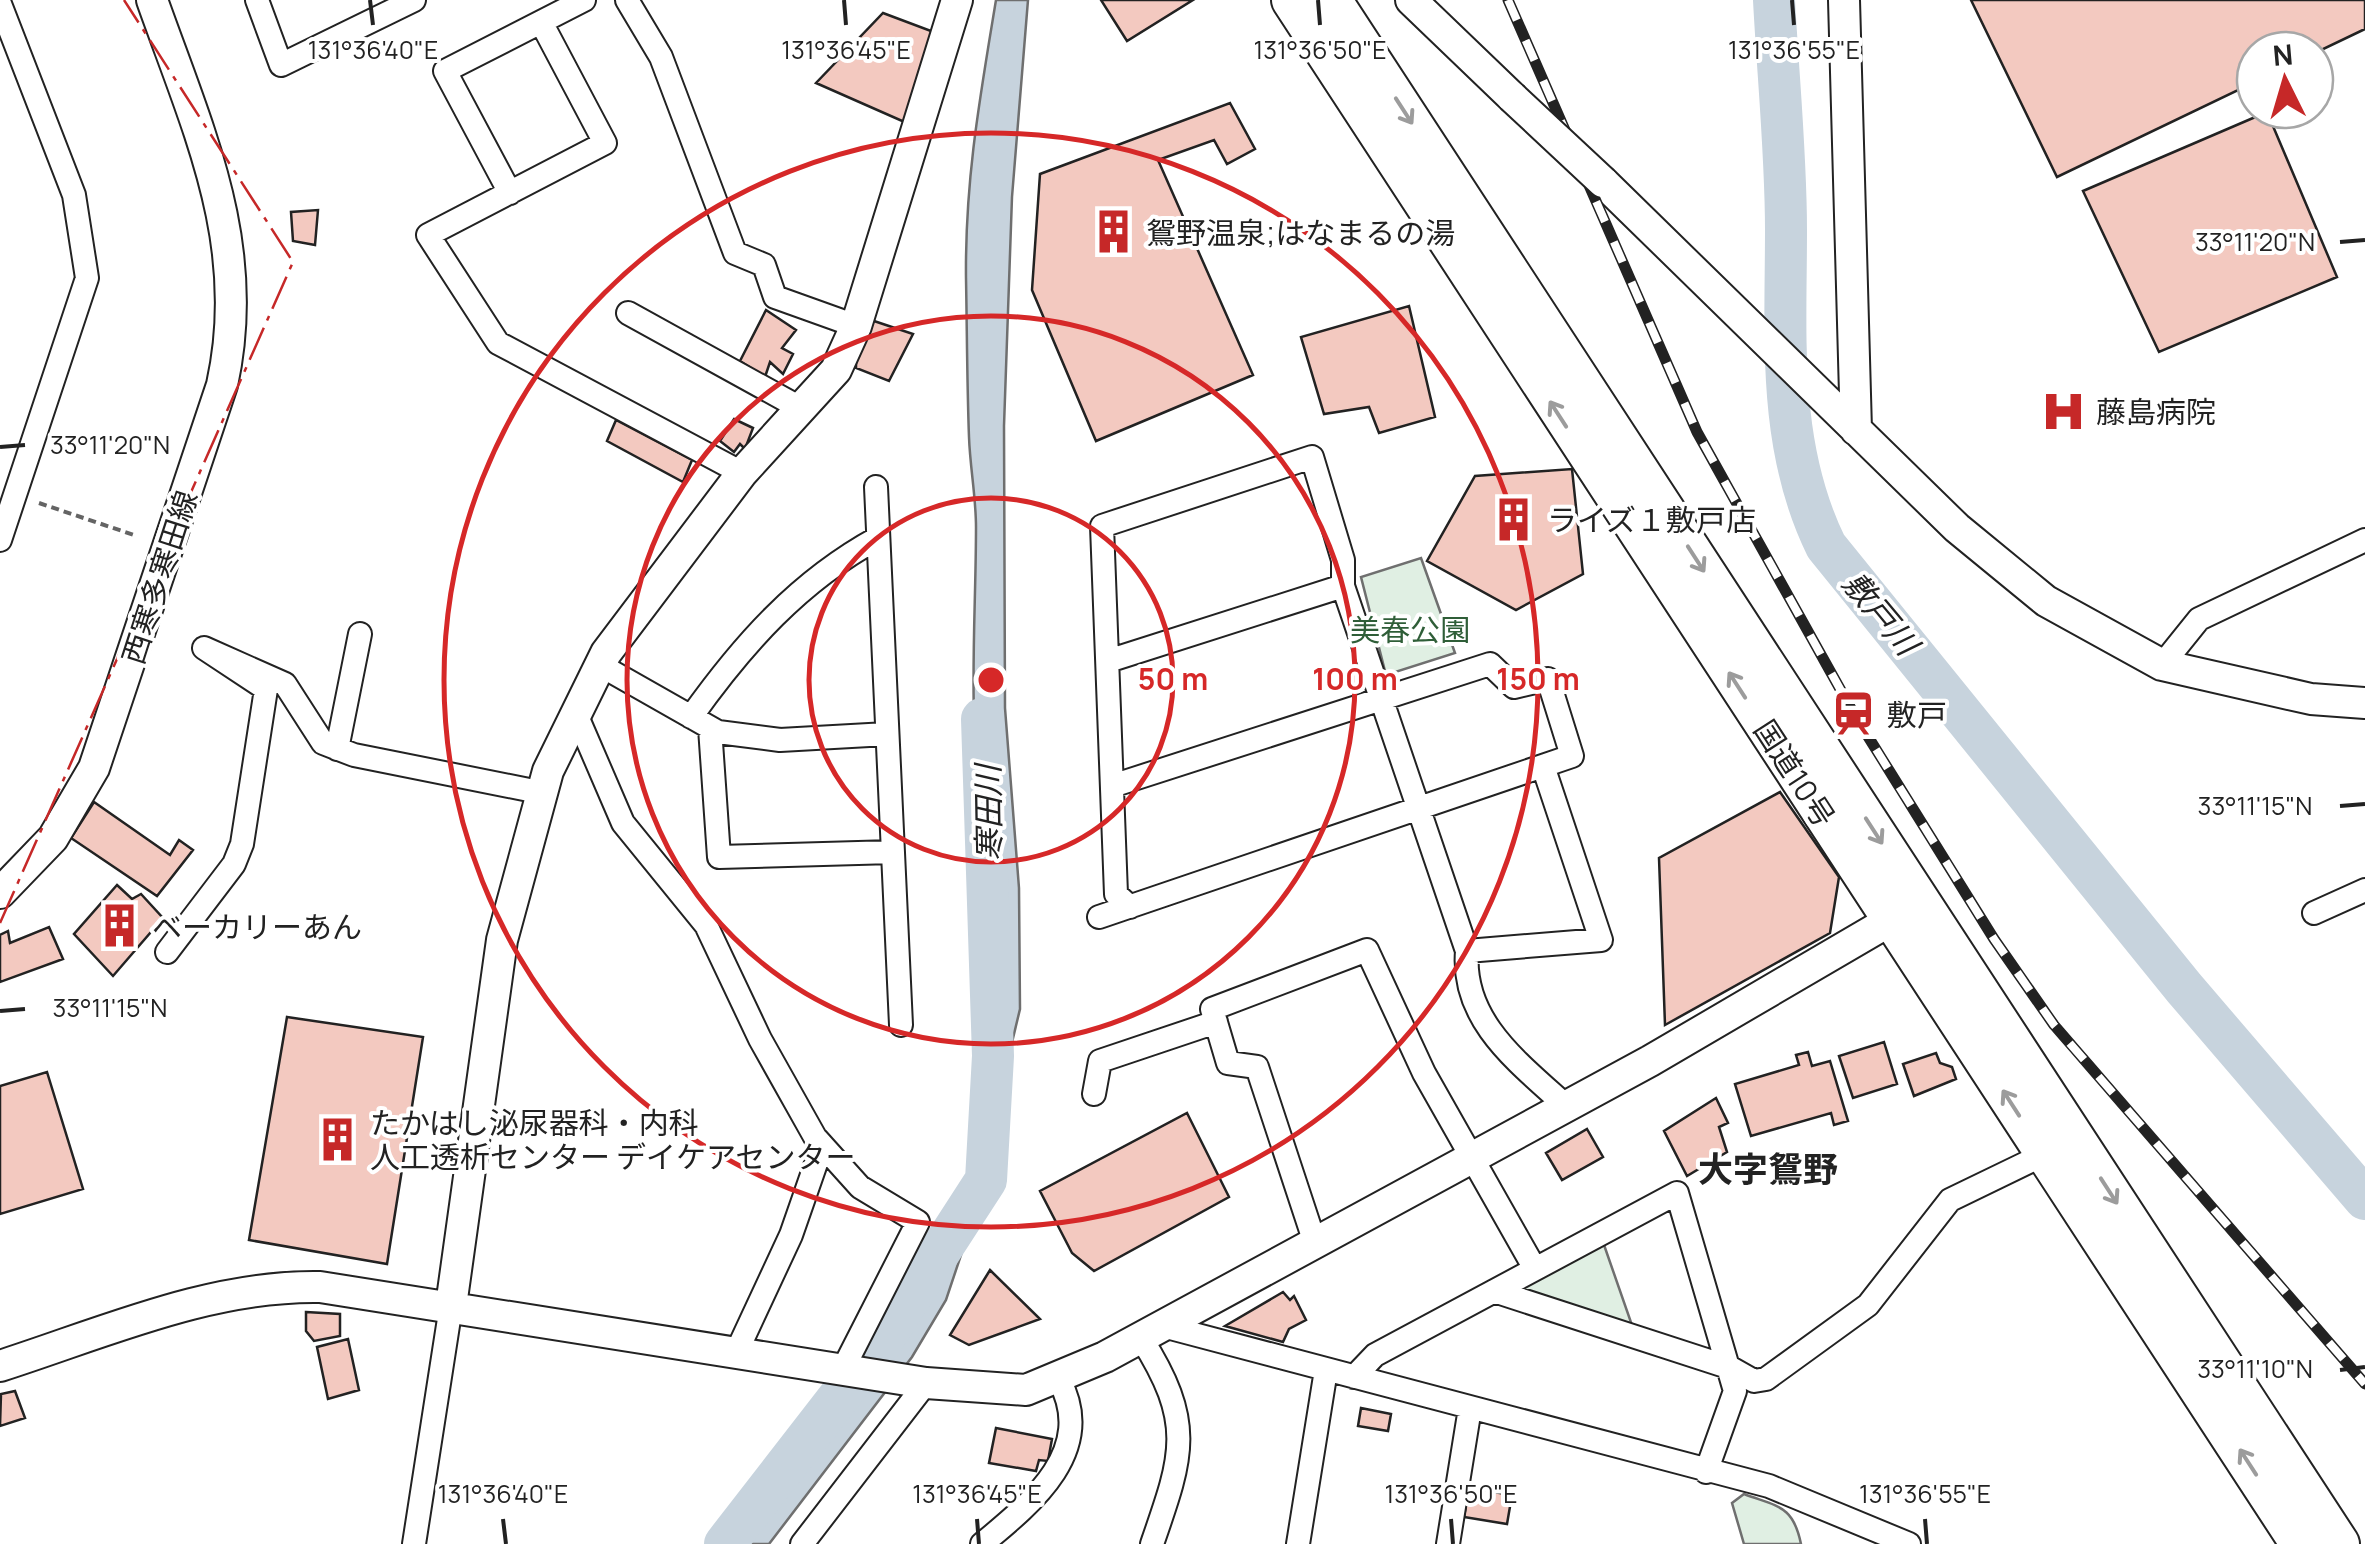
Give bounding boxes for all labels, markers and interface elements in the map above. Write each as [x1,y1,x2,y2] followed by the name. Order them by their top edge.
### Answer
[2235,30,2335,130] north arrow
[308,32,438,67] text: 131°36'40"E
[781,32,911,67] text: 131°36'45"E
[1254,32,1387,67] text: 131°36'50"E
[1728,32,1860,67] text: 131°36'55"E
[2271,34,2294,74] text: N
[1393,96,1414,125] one-way arrow
[1089,208,1137,256] building icon: 鴛野温泉;はなまるの湯
[1146,212,1455,253] place label: 鴛野温泉;はなまるの湯
[2195,224,2315,259] text: 33°11'20"N
[2039,387,2087,435] hospital icon: 藤島病院
[2096,391,2216,432] place label: 藤島病院
[1548,400,1569,428] one-way arrow
[50,427,170,462] text: 33°11'20"N
[112,485,206,669] street label: 西寒多寒田線
[1490,495,1538,543] building icon: ライズ１敷戸店
[1547,499,1756,540] place label: ライズ１敷戸店
[1686,544,1707,572] one-way arrow
[1833,562,1931,666] water label: 敷戸川
[1350,609,1470,650] park label: 美春公園
[1138,658,1208,699] text: 50 m
[1312,658,1398,699] text: 100 m
[1496,658,1580,699] text: 150 m
[973,662,1009,698] centre of rings
[1726,672,1747,700] one-way arrow
[1830,690,1878,738] station icon: 敷戸
[1887,694,1947,735] place label: 敷戸
[1745,712,1845,834] street label: 国道10号
[965,762,1011,861] water label: 寒田川
[2198,788,2312,823] text: 33°11'15"N
[1864,816,1885,845] one-way arrow
[95,902,143,950] building icon: ベーカリーあん
[152,906,362,947] place label: ベーカリーあん
[53,990,167,1025] text: 33°11'15"N
[2001,1089,2022,1118] one-way arrow
[370,1102,855,1177] place label: たかはし泌尿器科・内科 人工透析センター デイケアセンター
[313,1115,361,1163] building icon: たかはし泌尿器科・内科 人工透析センター デイケアセンター
[1698,1145,1838,1193] district label: 大字鴛野
[2099,1176,2120,1205] one-way arrow
[2197,1351,2313,1386] text: 33°11'10"N
[2237,1449,2258,1477] one-way arrow
[438,1476,568,1511] text: 131°36'40"E
[912,1476,1042,1511] text: 131°36'45"E
[1385,1476,1518,1511] text: 131°36'50"E
[1859,1476,1991,1511] text: 131°36'55"E

